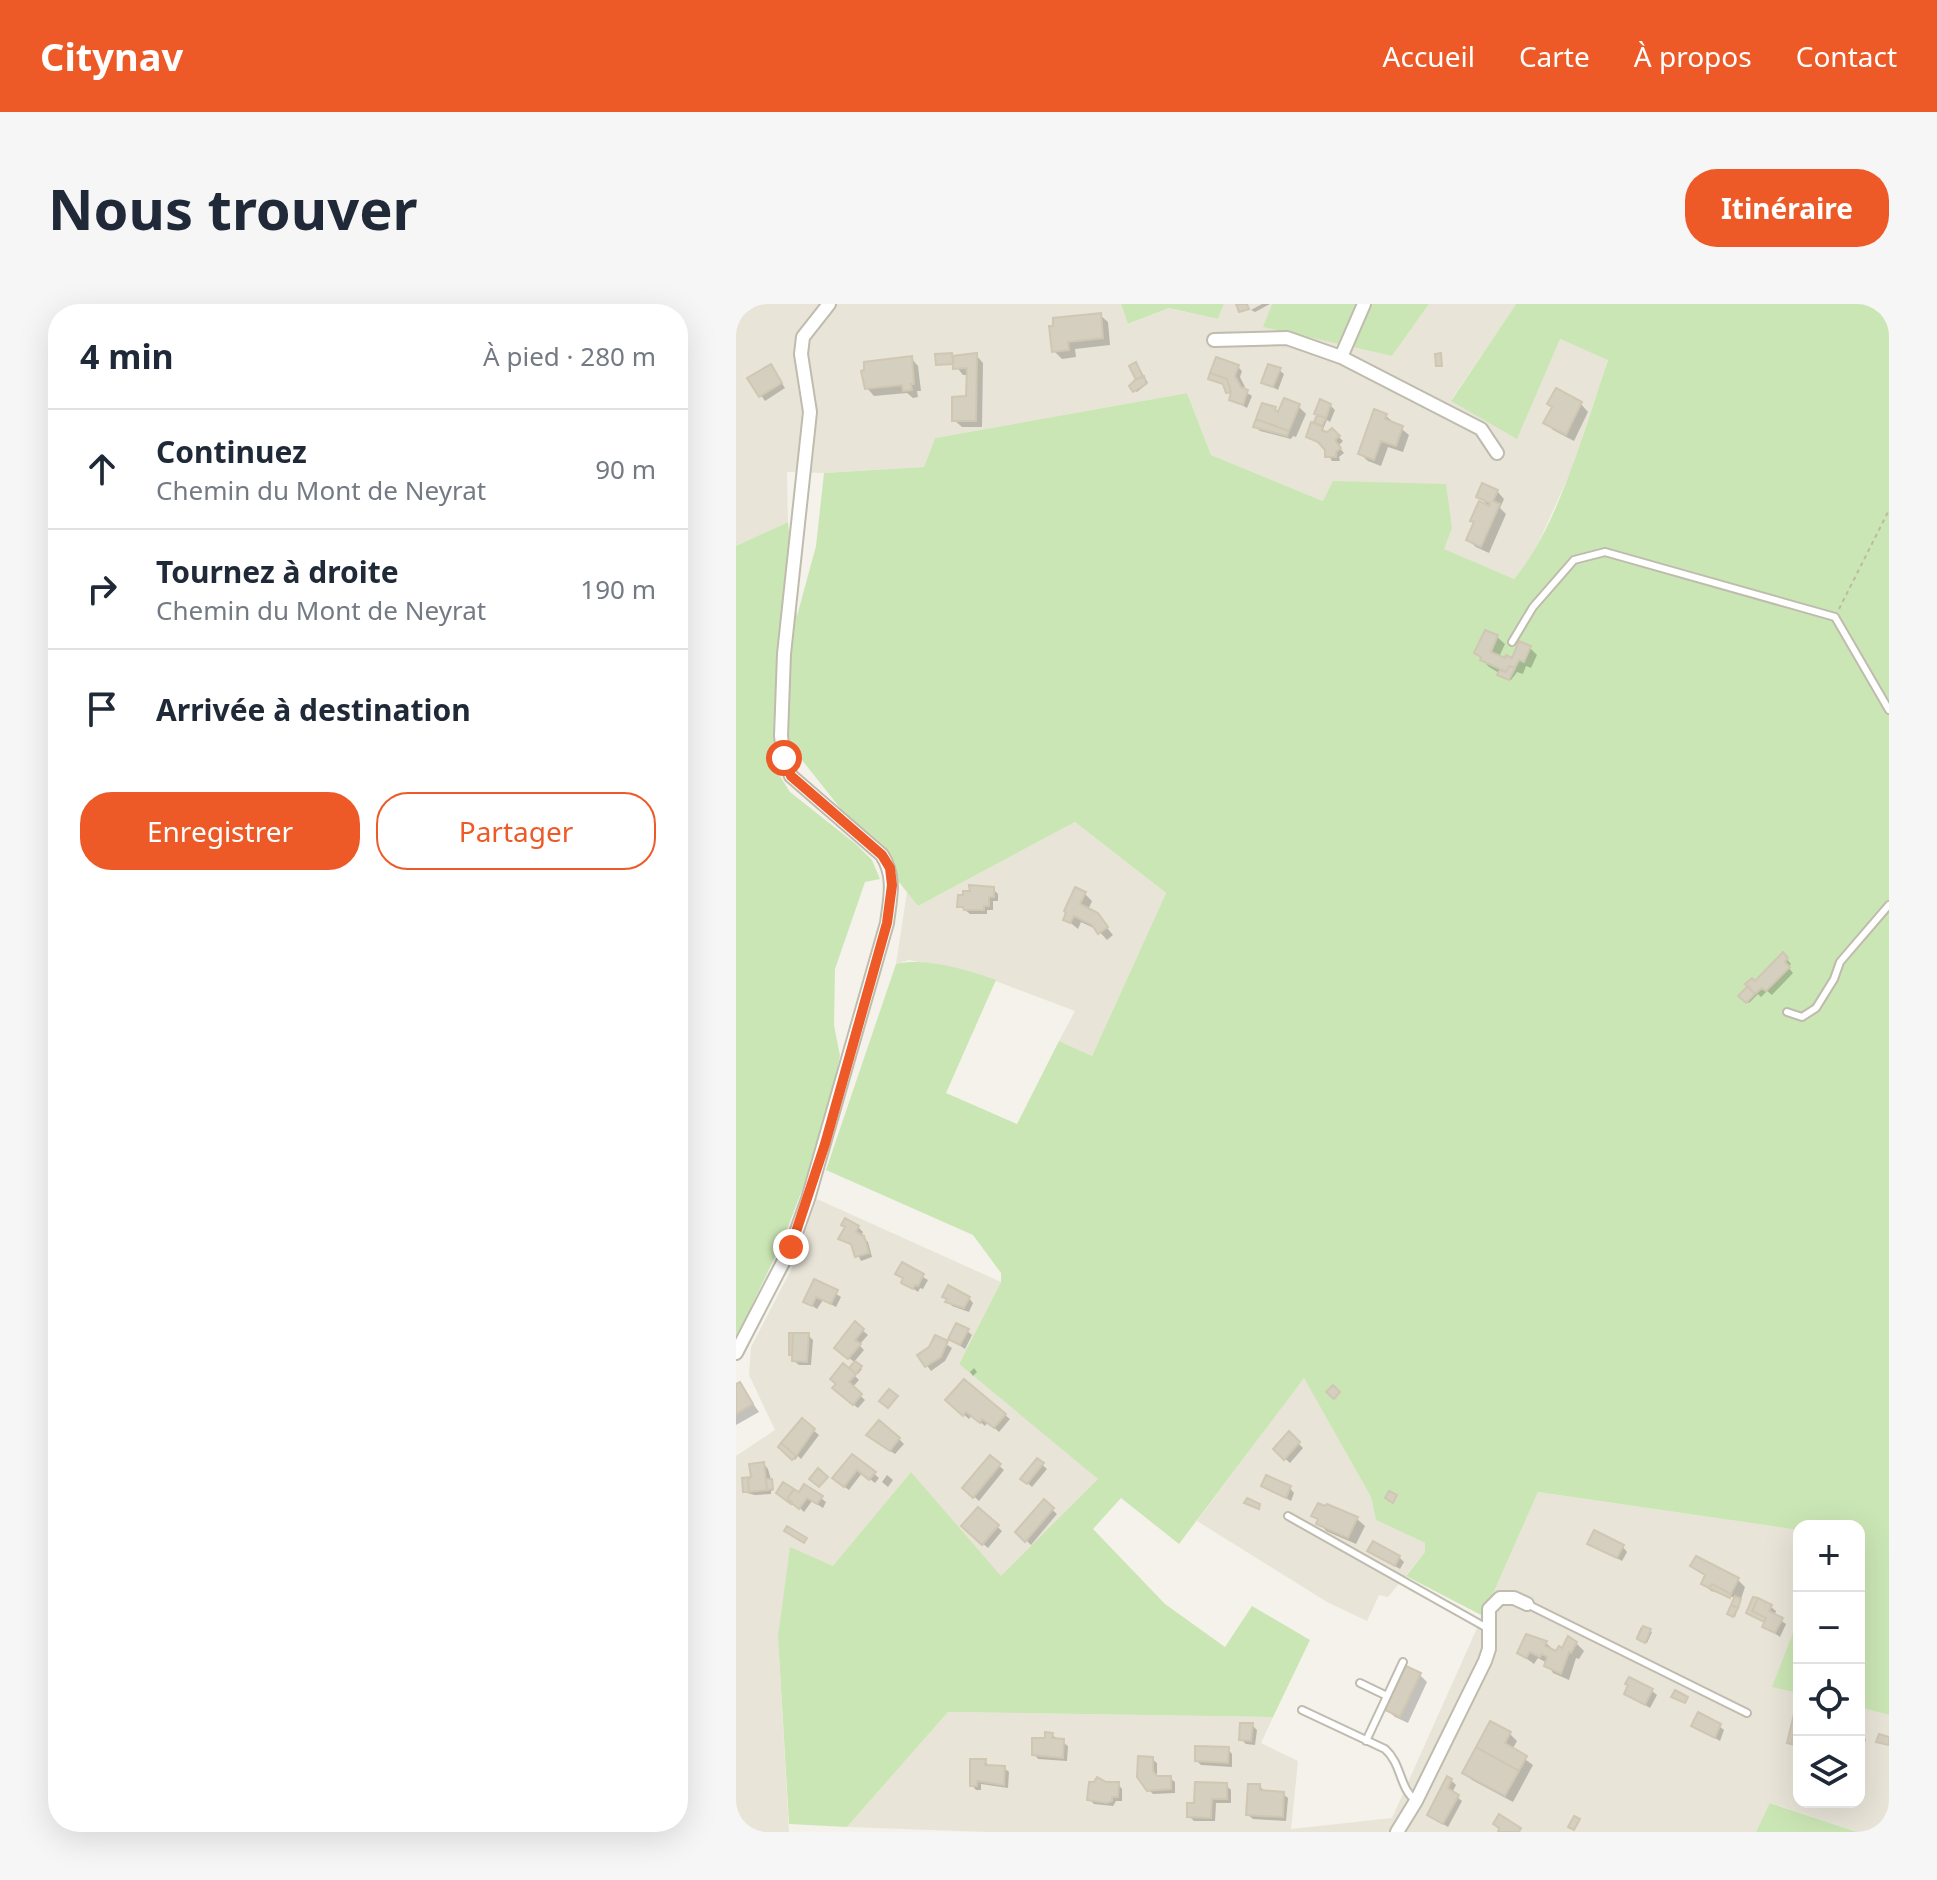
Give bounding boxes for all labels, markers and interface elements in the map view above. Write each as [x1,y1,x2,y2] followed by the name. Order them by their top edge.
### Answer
[40,30,183,82] text: Citynav
[1383,37,1475,75] text: Accueil
[1519,37,1590,75] text: Carte
[1634,37,1752,75] text: À propos
[1796,37,1897,75] text: Contact
[1685,169,1889,247] button: Itinéraire
[48,170,418,246] text: Nous trouver
[80,333,174,379] text: 4 min
[483,338,656,374] text: À pied · 280 m
[156,431,307,472] text: Continuez
[80,447,124,491] icon: ahead
[595,451,656,487] text: 90 m
[156,472,486,508] text: Chemin du Mont de Neyrat
[156,551,399,592] text: Tournez à droite
[80,567,124,611] icon: right
[580,571,656,607] text: 190 m
[156,592,486,628] text: Chemin du Mont de Neyrat
[80,687,124,731] icon: arrive
[156,689,471,730] text: Arrivée à destination
[766,740,802,776] route start
[80,792,360,870] button: Enregistrer
[376,792,656,870] button: Partager
[773,1229,809,1265] route end
[1793,1520,1865,1808] map controls
[1793,1520,1865,1592] button: +
[1793,1592,1865,1664] button: −
[1793,1664,1865,1736] button: locate
[1793,1736,1865,1808] button: layers

